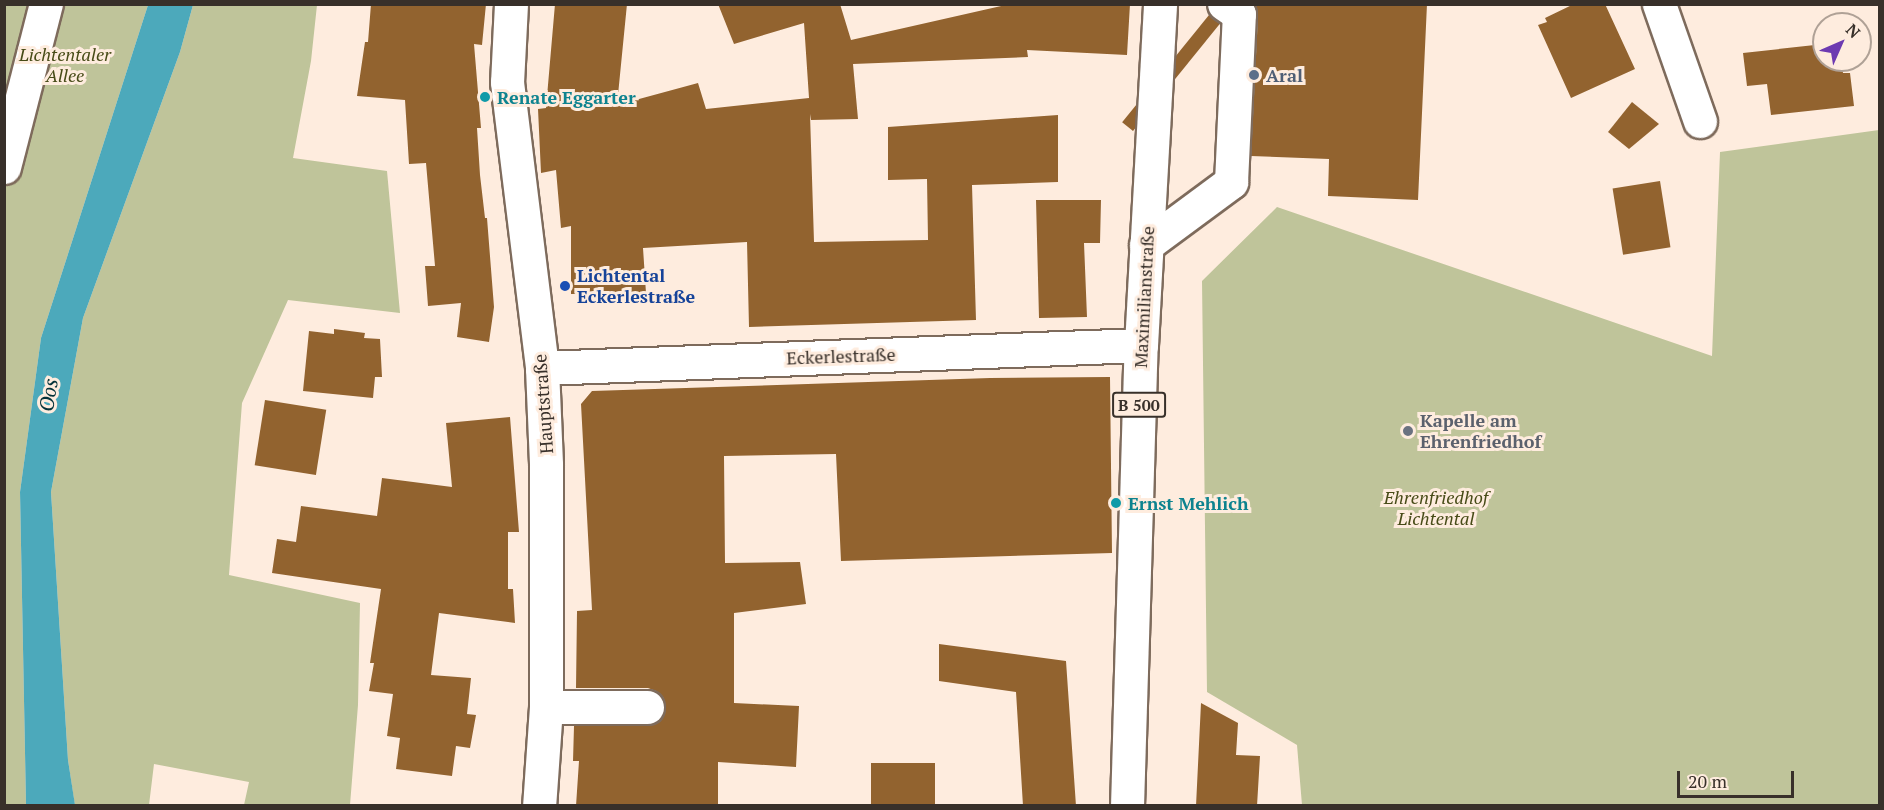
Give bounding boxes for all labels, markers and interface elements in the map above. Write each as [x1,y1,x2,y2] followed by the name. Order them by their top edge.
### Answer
[1812,12,1872,72] north arrow
[1841,19,1865,43] text: N
[19,44,111,86] park label: Lichtentaler Allee
[1266,64,1303,86] place label: Aral
[1247,68,1261,82] marker: Aral
[497,86,636,108] place label: Renate Eggarter
[478,90,492,104] marker: Renate Eggarter
[1129,226,1159,368] street label: Maximilianstraße
[577,265,695,308] place label: Lichtental Eckerlestraße
[558,279,572,293] marker: Lichtental Eckerlestraße
[786,343,896,369] street label: Eckerlestraße
[529,353,557,455] street label: Hauptstraße
[34,377,62,413] water label: Oos
[1112,392,1166,418] road number: B 500
[1420,410,1541,452] place label: Kapelle am Ehrenfriedhof
[1401,424,1415,438] marker: Kapelle am Ehrenfriedhof
[1384,487,1488,530] park label: Ehrenfriedhof Lichtental
[1128,492,1249,514] place label: Ernst Mehlich
[1109,496,1123,510] marker: Ernst Mehlich
[1680,759,1797,797] scale bar
[1688,769,1727,793] text: 20 m

